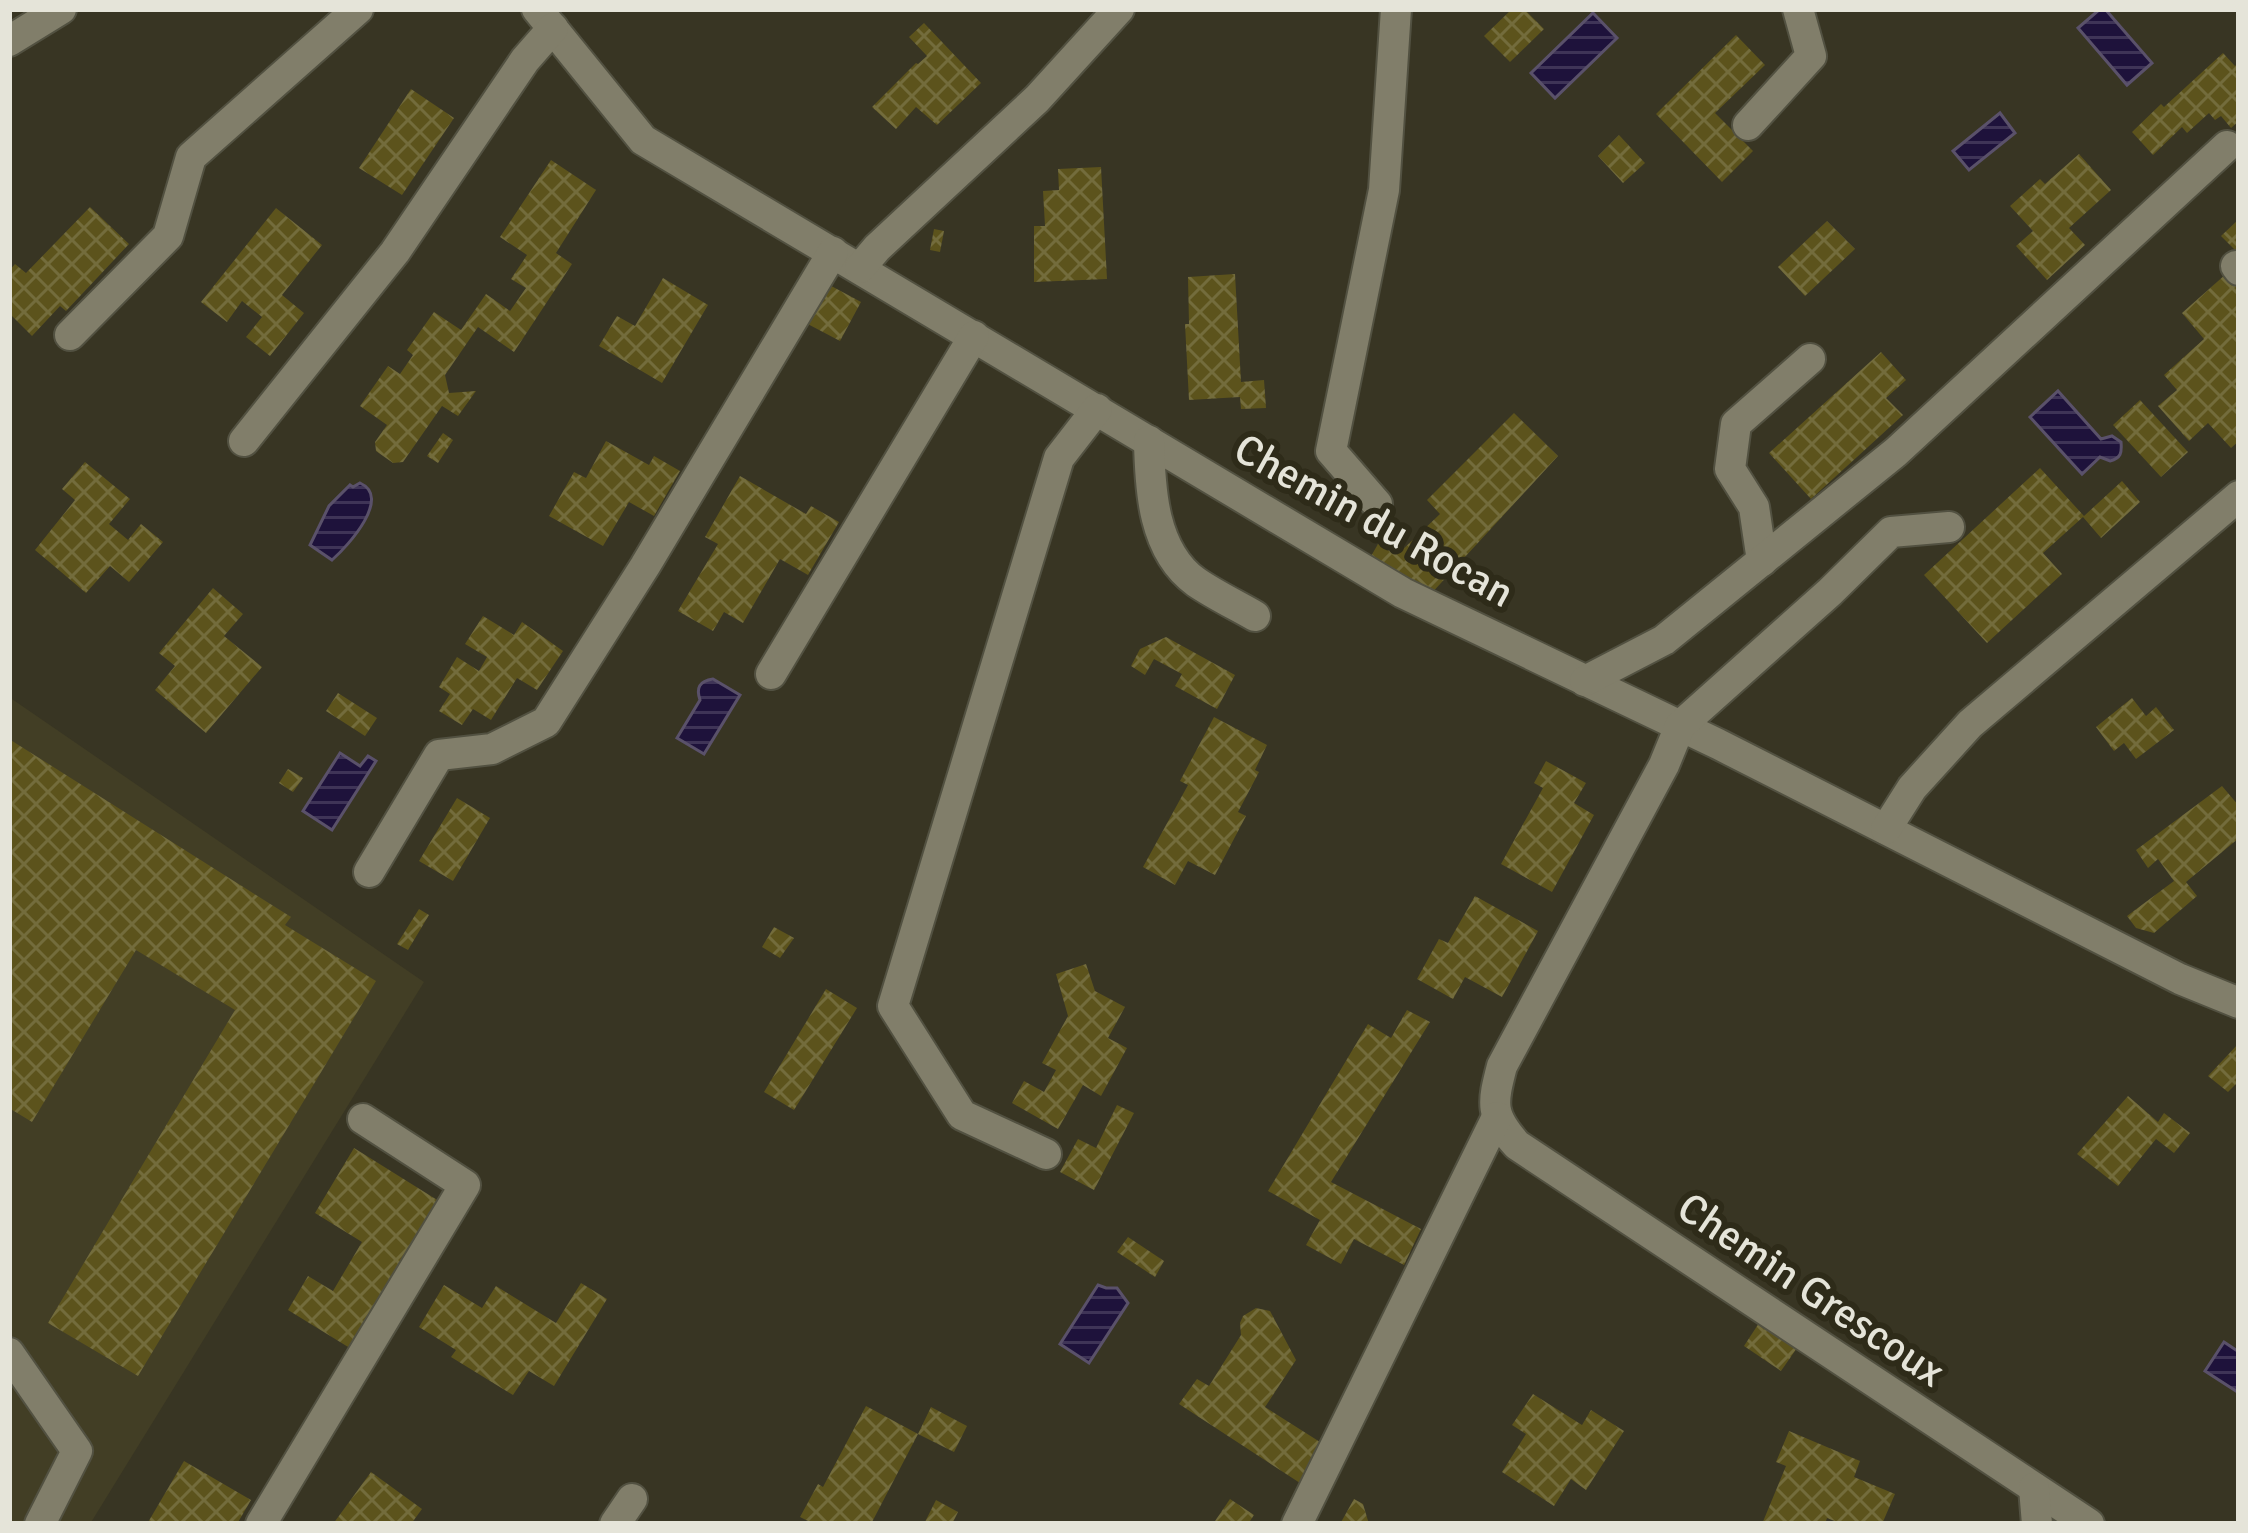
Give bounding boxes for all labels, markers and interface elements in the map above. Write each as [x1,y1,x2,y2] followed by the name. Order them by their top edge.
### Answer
[1226,423,1522,619] street label: Chemin du Rocan
[1668,1182,1954,1398] street label: Chemin Grescoux

